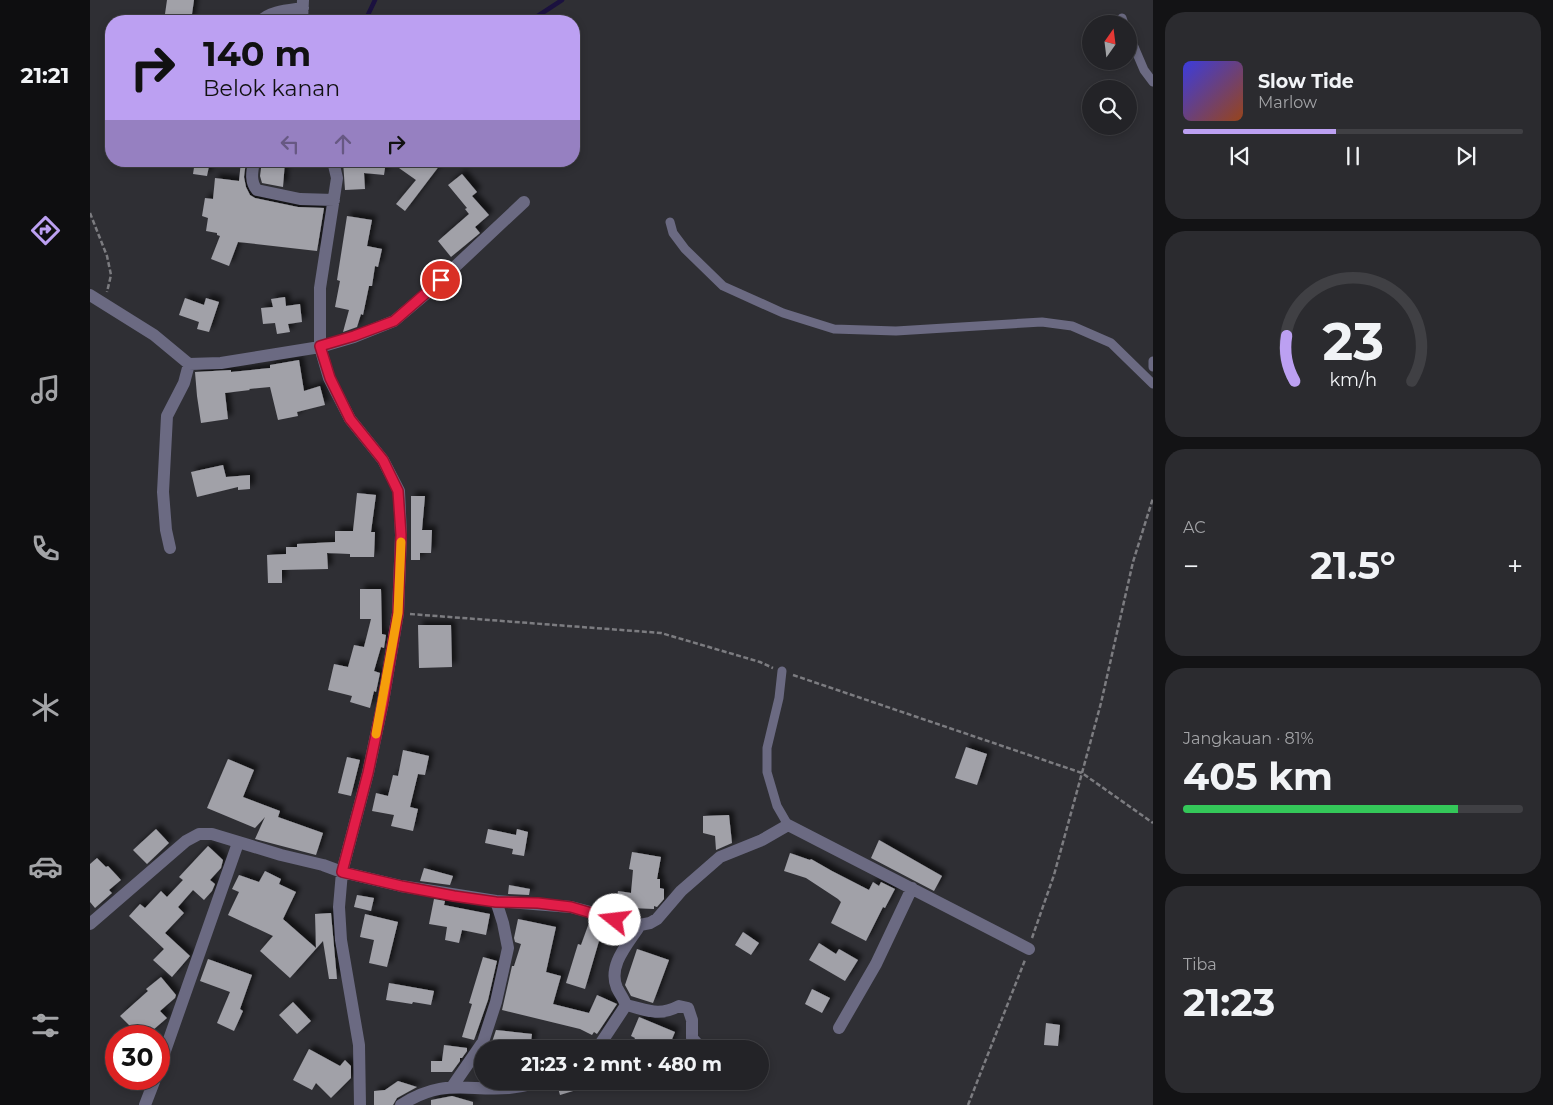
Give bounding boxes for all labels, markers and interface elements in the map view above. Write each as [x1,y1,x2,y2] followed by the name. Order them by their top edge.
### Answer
[1082,15,1138,70] north arrow
[1082,15,1137,135] map controls
[203,32,311,75] text: 140 m
[120,35,185,100] icon: right
[21,62,69,89] text: 21:21
[1258,70,1354,93] text: Slow Tide
[203,75,340,102] text: Belok kanan
[1082,80,1137,135] button: search
[1258,93,1317,112] text: Marlow
[276,130,304,158] icon: left
[329,130,357,158] icon: ahead
[382,130,410,158] icon: right
[1226,142,1254,170] icon: previous
[1339,142,1367,170] icon: pause
[1452,142,1480,170] icon: next
[28,213,63,248] icon: directions
[420,259,462,301] pin
[427,266,455,294] icon: arrive
[1322,310,1384,373] text: 23
[1329,369,1377,390] text: km/h
[28,372,63,407] icon: music
[1183,518,1206,537] text: AC
[28,531,63,566] icon: phone
[1310,542,1396,589] text: 21.5°
[1183,549,1199,583] text: −
[1507,549,1523,583] text: +
[28,690,63,725] icon: climate
[1183,729,1314,748] text: Jangkauan · 81%
[1183,753,1333,800] text: 405 km
[28,849,63,884] icon: car
[588,893,640,945] position arrow
[1183,955,1217,974] text: Tiba
[1183,979,1275,1026] text: 21:23
[28,1008,63,1043] icon: filters
[105,1025,170,1090] speed limit sign: 30
[521,1053,722,1076] text: 21:23 · 2 mnt · 480 m

